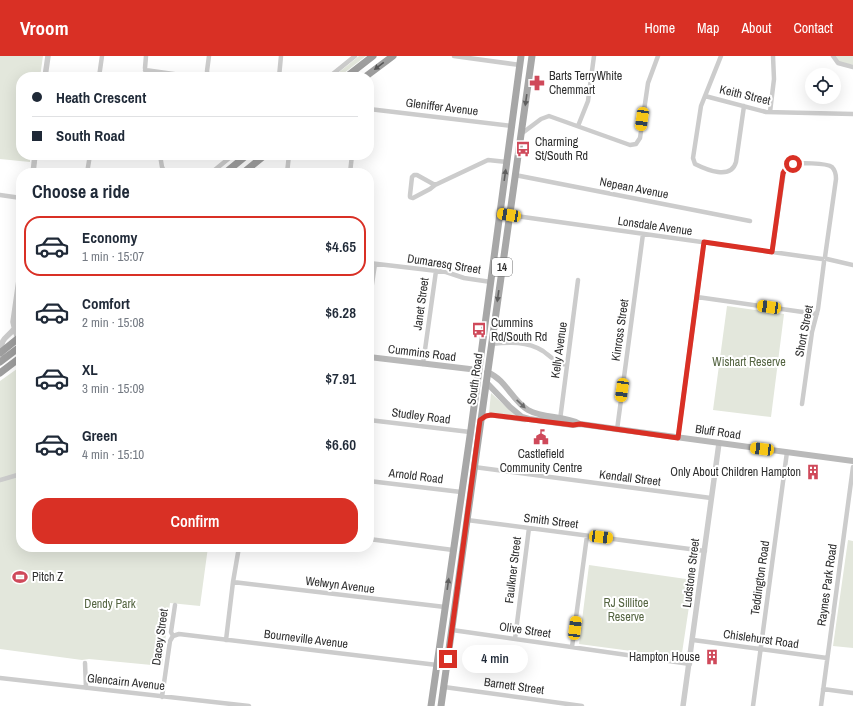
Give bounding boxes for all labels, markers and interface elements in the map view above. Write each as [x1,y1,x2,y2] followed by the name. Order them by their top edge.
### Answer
[20,15,69,41] text: Vroom
[644,19,675,37] text: Home
[697,19,719,37] text: Map
[741,19,771,37] text: About
[793,19,833,37] text: Contact
[373,62,384,71] one-way arrow
[549,68,622,98] place label: Barts TerryWhite Chemmart
[805,68,841,104] map controls
[805,68,841,104] button: locate
[528,74,546,92] pharmacy icon: Barts TerryWhite Chemmart
[718,81,772,109] street label: Keith Street
[56,87,146,108] text: Heath Crescent
[523,94,529,106] one-way arrow
[405,95,479,119] street label: Gleniffer Avenue
[634,106,650,132] car
[56,125,125,146] text: South Road
[535,134,588,164] place label: Charming St/South Rd
[514,140,532,158] bus stop icon: Charming St/South Rd
[784,155,802,173] route start
[502,169,508,181] one-way arrow
[598,173,670,203] street label: Nepean Avenue
[32,179,130,204] text: Choose a ride
[496,207,522,223] car
[617,213,693,239] street label: Lonsdale Avenue
[82,227,137,248] text: Economy
[34,228,70,264] icon: car
[325,236,356,257] text: $4.65
[82,248,144,265] text: 1 min · 15:07
[406,250,482,278] street label: Dumaresq Street
[492,258,512,276] road number: 14
[409,276,433,331] street label: Janet Street
[495,289,501,302] one-way arrow
[82,293,130,314] text: Comfort
[34,294,70,330] icon: car
[608,298,632,362] street label: Kinross Street
[756,299,782,315] car
[325,302,356,323] text: $6.28
[791,303,817,358] street label: Short Street
[82,314,144,331] text: 2 min · 15:08
[491,315,547,345] place label: Cummins Rd/South Rd
[470,321,488,339] bus stop icon: Cummins Rd/South Rd
[547,321,571,379] street label: Kelly Avenue
[387,341,457,365] street label: Cummins Road
[463,352,487,406] street label: South Road
[712,354,786,370] park label: Wishart Reserve
[82,359,98,380] text: XL
[34,360,70,396] icon: car
[325,368,356,389] text: $7.91
[614,377,630,403] car
[82,380,144,397] text: 3 min · 15:09
[516,399,526,408] one-way arrow
[391,404,451,428] street label: Studley Road
[694,421,742,443] street label: Bluff Road
[82,425,118,446] text: Green
[34,426,70,462] icon: car
[532,428,550,446] public building icon: Castlefield Community Centre
[325,434,356,455] text: $6.60
[749,442,775,456] car
[82,446,144,463] text: 4 min · 15:10
[500,446,582,476] place label: Castlefield Community Centre
[804,463,822,481] building icon: Only About Children Hampton
[670,464,801,480] place label: Only About Children Hampton
[387,465,444,487] street label: Arnold Road
[598,466,662,490] street label: Kendall Street
[32,498,358,544] button: Confirm
[523,510,579,532] street label: Smith Street
[588,530,614,544] car
[501,536,525,604] street label: Faulkner Street
[679,537,703,608] street label: Ludstone Street
[747,540,773,616] street label: Teddington Road
[813,543,841,627] street label: Raynes Park Road
[11,568,29,586] sports icon: Pitch Z
[32,569,63,585] place label: Pitch Z
[304,573,376,597] street label: Welwyn Avenue
[445,578,451,590] one-way arrow
[604,595,648,625] park label: RJ Sillitoe Reserve
[84,596,136,612] park label: Dendy Park
[148,607,172,666] street label: Dacey Street
[568,615,582,641] car
[498,618,552,642] street label: Olive Street
[263,626,349,652] street label: Bourneville Avenue
[722,626,800,652] street label: Chislehurst Road
[462,645,528,673] callout: 4 min
[703,648,721,666] building icon: Hampton House
[629,649,700,665] place label: Hampton House
[439,650,457,668] route end
[481,650,509,667] text: 4 min
[86,670,166,694] street label: Glencairn Avenue
[483,674,545,698] street label: Barnett Street

